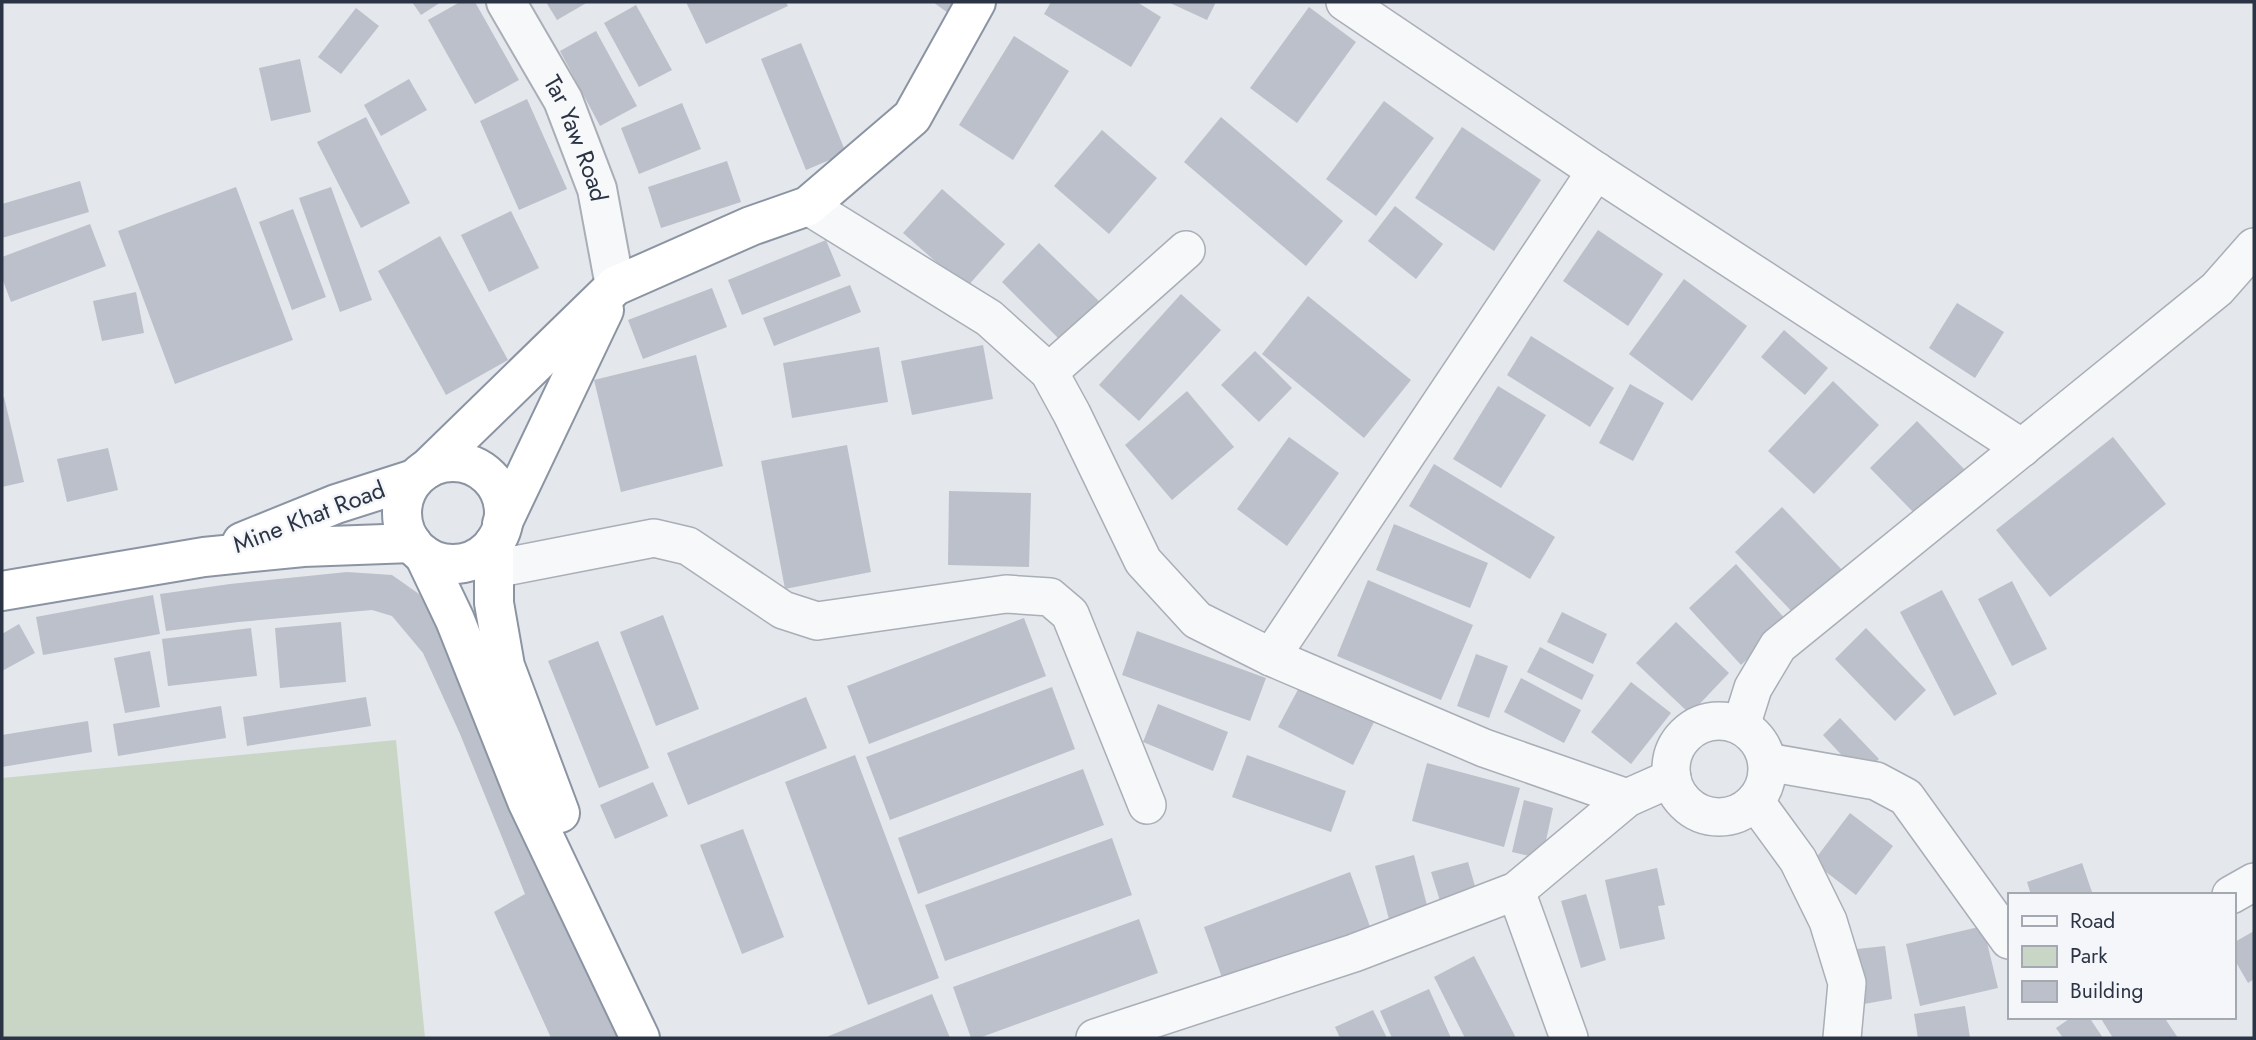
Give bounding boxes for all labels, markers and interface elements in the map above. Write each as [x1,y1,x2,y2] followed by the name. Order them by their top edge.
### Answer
[535,68,617,204] street label: Tar Yaw Road
[228,471,390,562] street label: Mine Khat Road
[2008,893,2235,1019] legend
[2070,906,2115,936] text: Road
[2070,941,2108,971] text: Park
[2070,976,2143,1006] text: Building

